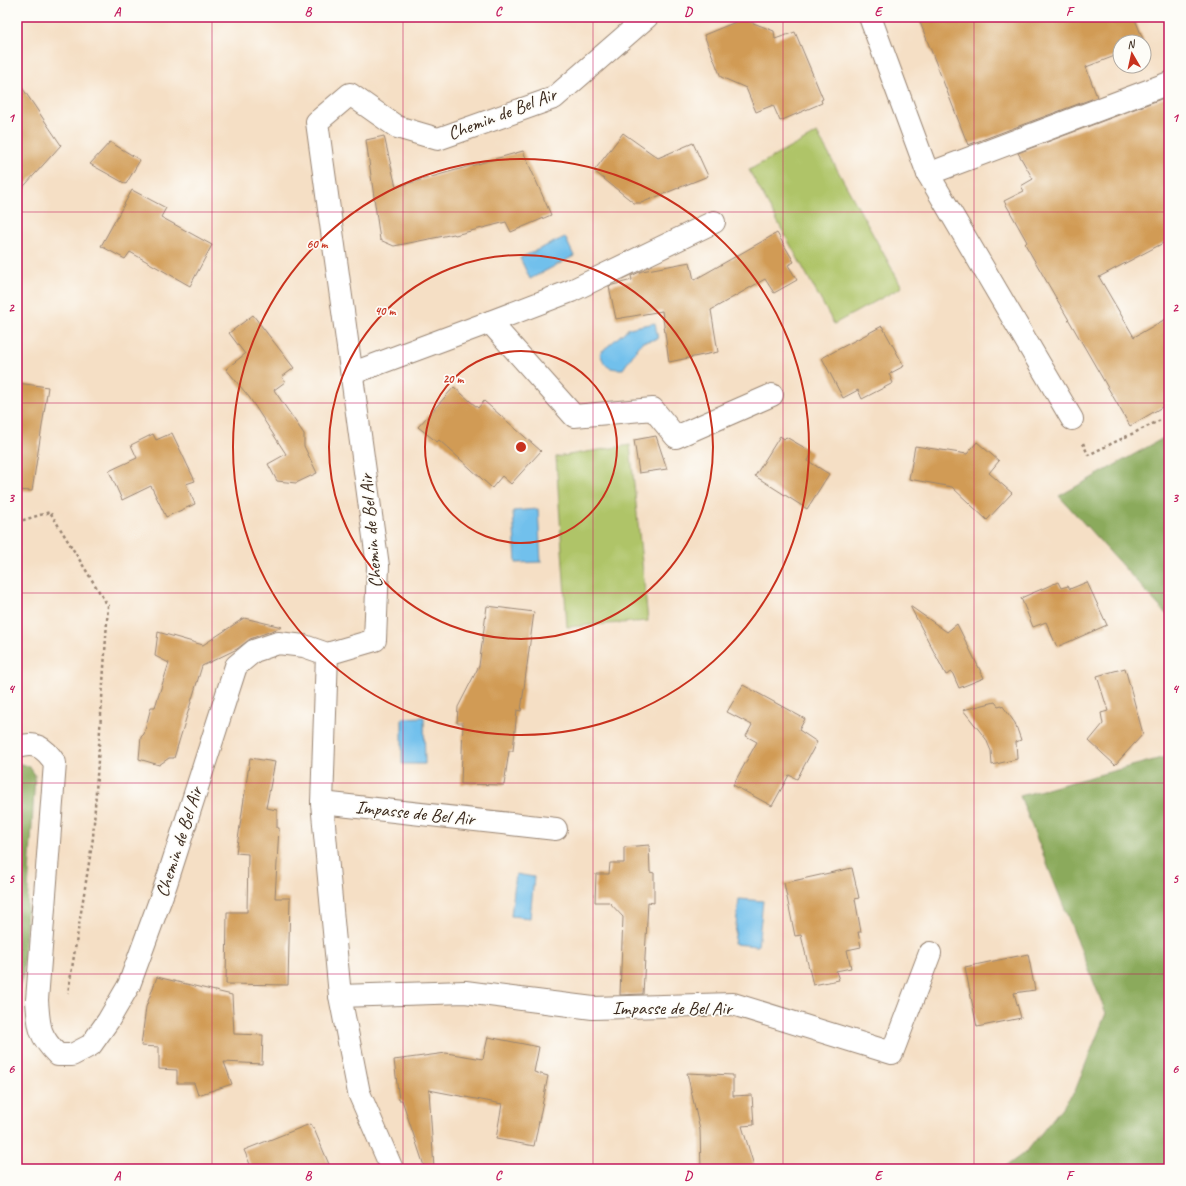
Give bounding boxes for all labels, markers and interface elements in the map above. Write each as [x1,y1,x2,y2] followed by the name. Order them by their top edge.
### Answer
[114,4,122,20] text: A
[305,4,313,20] text: B
[495,4,503,20] text: C
[684,4,693,20] text: D
[875,4,884,20] text: E
[1066,4,1075,20] text: F
[1112,34,1152,74] north arrow
[1126,36,1137,52] text: N
[444,82,562,146] street label: Chemin de Bel Air
[8,110,16,126] text: 1
[1172,110,1180,126] text: 1
[307,236,329,252] text: 60 m
[8,300,15,316] text: 2
[1172,300,1179,316] text: 2
[375,303,396,319] text: 40 m
[443,371,464,387] text: 20 m
[514,440,528,454] centre of rings
[354,471,388,589] street label: Chemin de Bel Air
[8,490,15,506] text: 3
[1172,490,1179,506] text: 3
[8,681,16,697] text: 4
[1172,681,1180,697] text: 4
[150,782,209,900] street label: Chemin de Bel Air
[354,795,478,831] street label: Impasse de Bel Air
[8,871,15,887] text: 5
[1172,871,1179,887] text: 5
[612,996,734,1020] street label: Impasse de Bel Air
[8,1061,15,1077] text: 6
[1172,1061,1179,1077] text: 6
[114,1168,122,1184] text: A
[305,1168,313,1184] text: B
[495,1168,503,1184] text: C
[684,1168,693,1184] text: D
[875,1168,884,1184] text: E
[1066,1168,1075,1184] text: F

